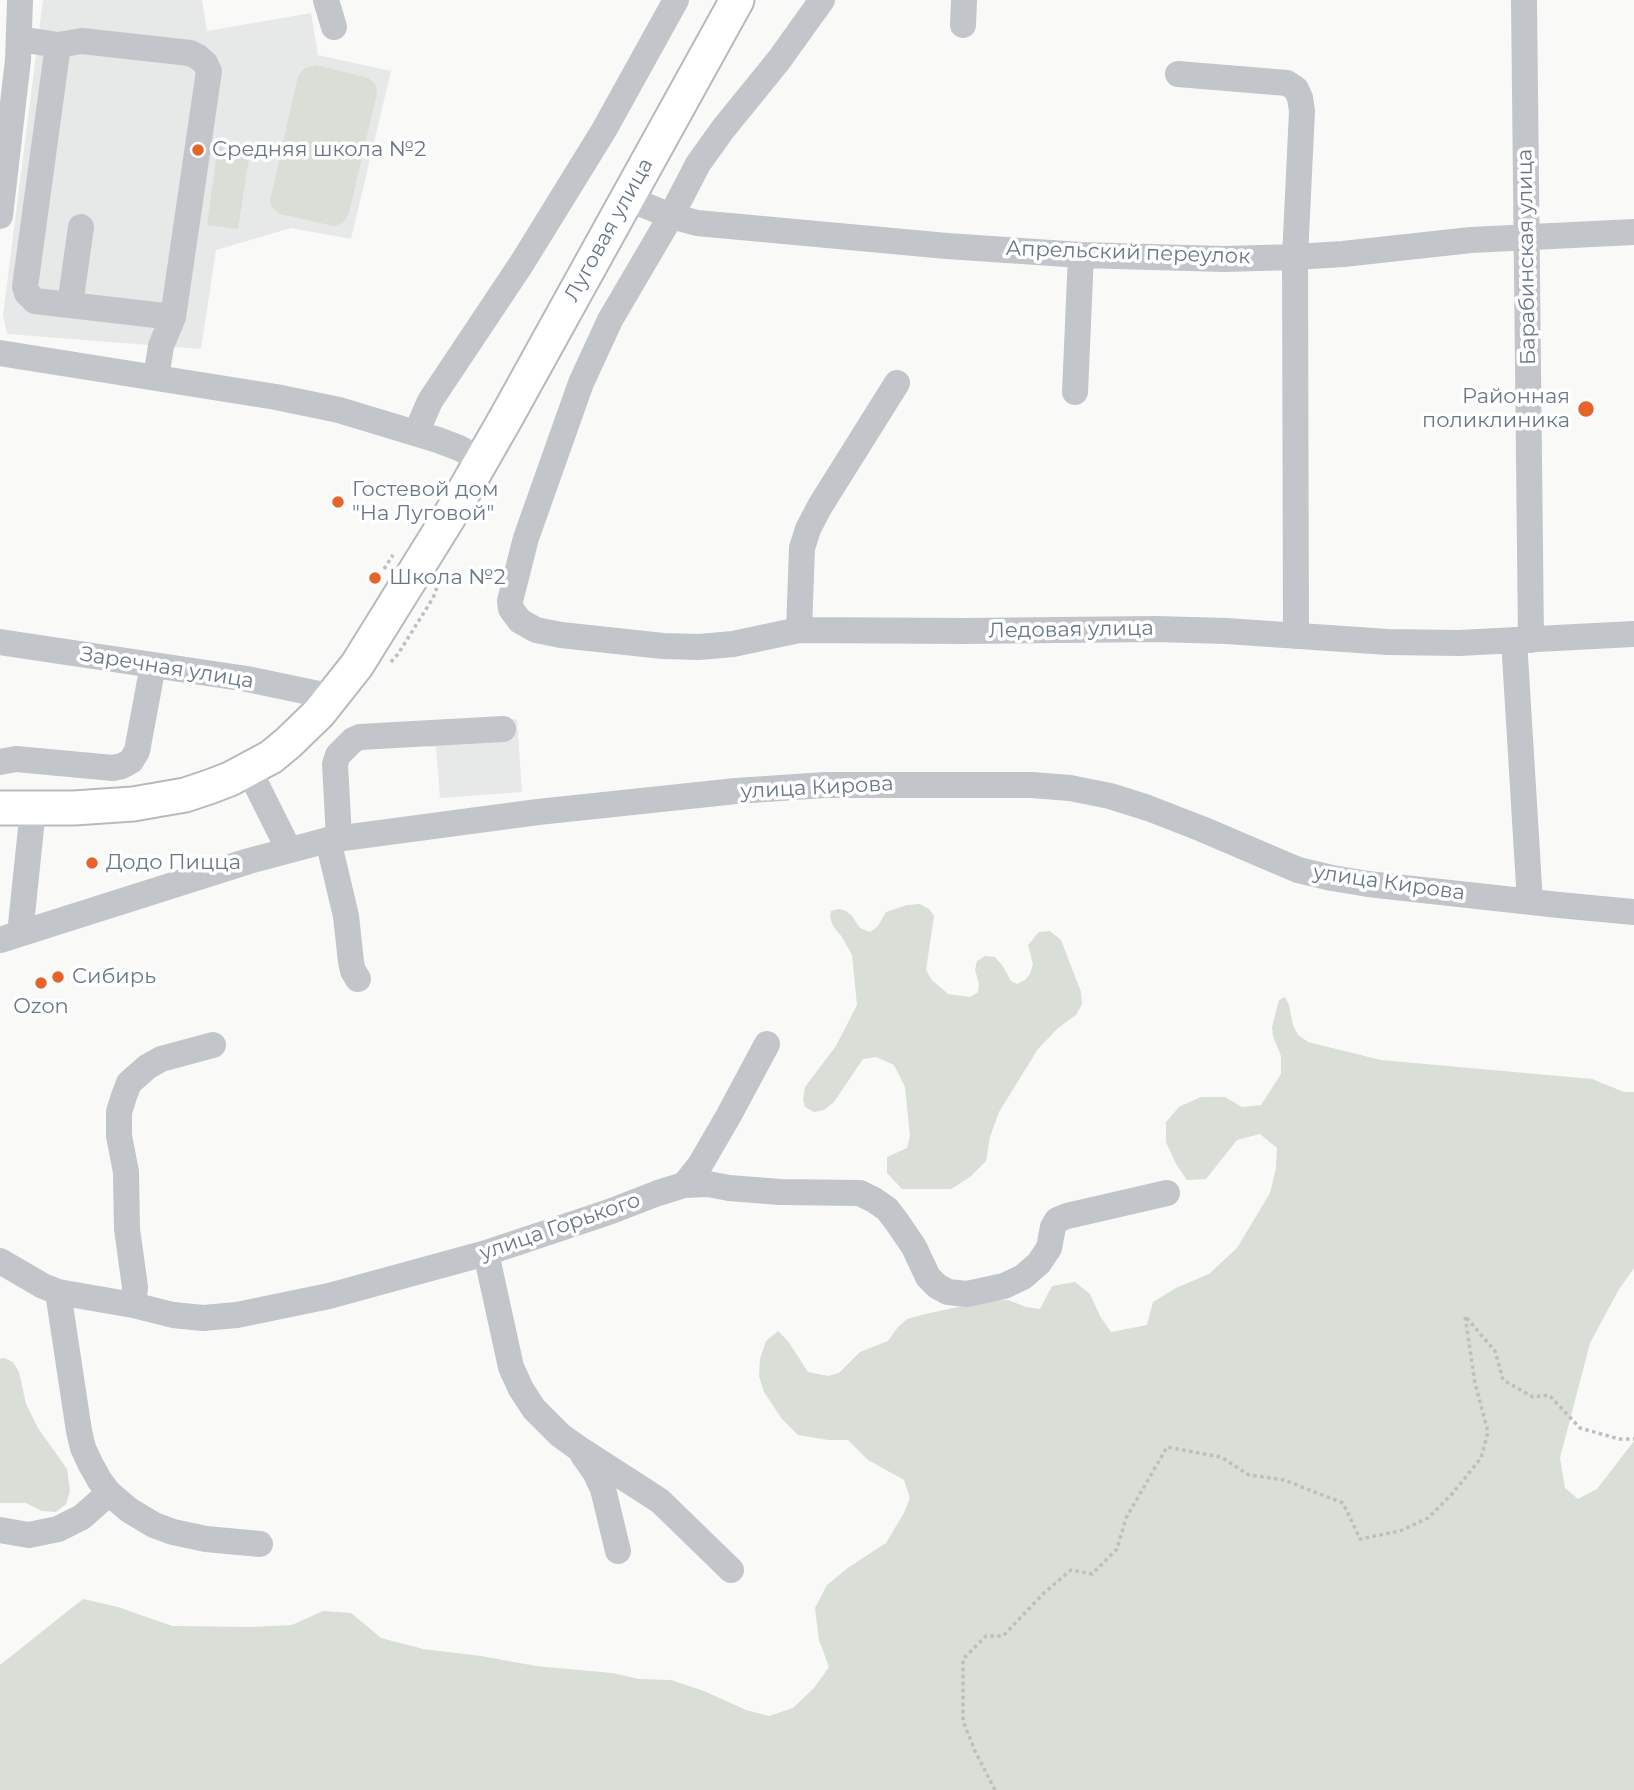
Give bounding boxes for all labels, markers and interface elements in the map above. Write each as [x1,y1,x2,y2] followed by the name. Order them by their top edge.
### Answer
[212,137,426,163] place label: Средняя школа №2
[190,142,206,158] marker: Средняя школа №2
[1513,149,1541,365] street label: Барабинская улица
[559,154,659,306] street label: Луговая улица
[1005,236,1251,270] street label: Апрельский переулок
[1422,384,1570,434] place label: Районная поликлиника
[1576,399,1596,419] marker: Районная поликлиника
[352,477,499,527] place label: Гостевой дом "На Луговой"
[330,494,346,510] marker: Гостевой дом "На Луговой"
[389,565,506,591] place label: Школа №2
[367,570,383,586] marker: Школа №2
[988,616,1154,644] street label: Ледовая улица
[78,642,256,694] street label: Заречная улица
[740,771,894,805] street label: улица Кирова
[106,850,241,876] place label: Додо Пицца
[84,855,100,871] marker: Додо Пицца
[1312,860,1466,906] street label: улица Кирова
[72,964,156,990] place label: Сибирь
[50,969,66,985] marker: Сибирь
[33,975,49,991] marker: Ozon
[13,994,69,1020] place label: Ozon
[476,1188,644,1266] street label: улица Горького

